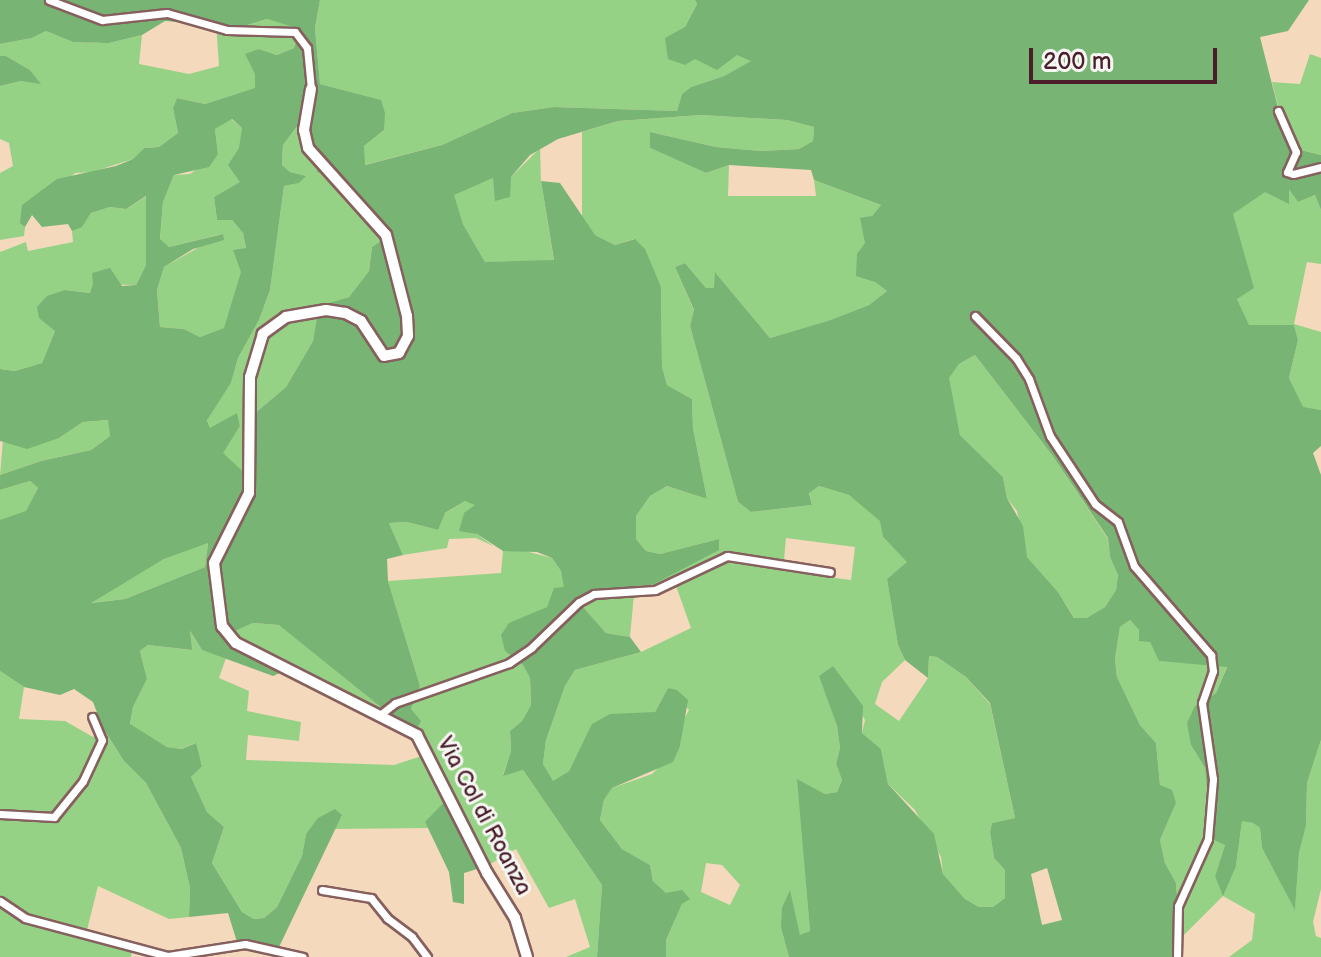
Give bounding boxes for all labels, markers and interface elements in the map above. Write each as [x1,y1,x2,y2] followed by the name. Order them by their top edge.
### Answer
[1033,32,1221,82] scale bar
[1043,47,1112,76] text: 200 m
[431,732,537,900] street label: Via Col di Roanza

